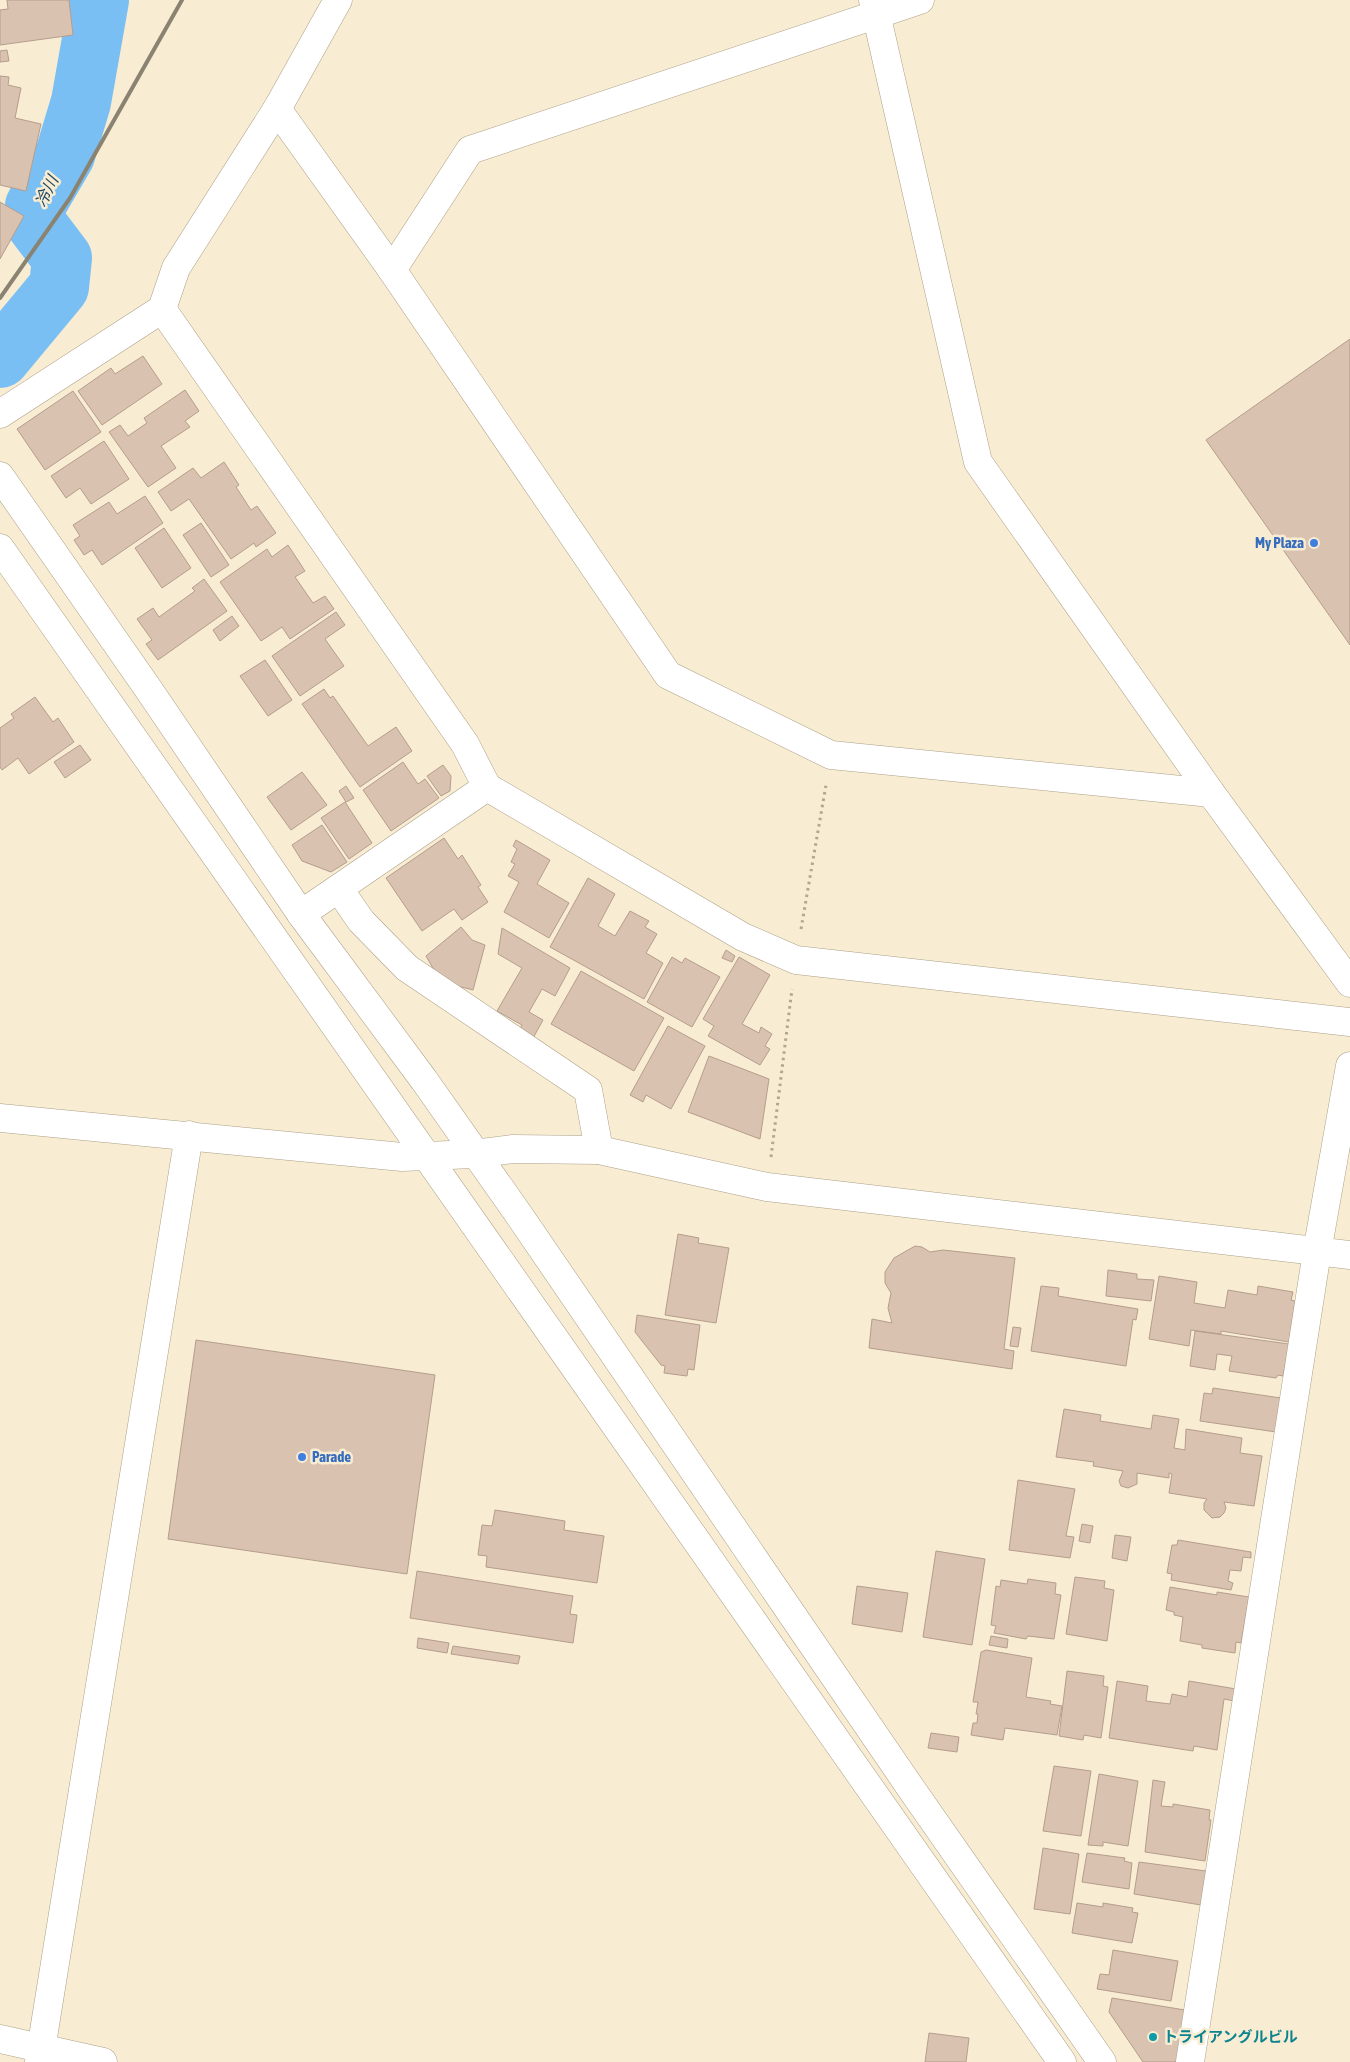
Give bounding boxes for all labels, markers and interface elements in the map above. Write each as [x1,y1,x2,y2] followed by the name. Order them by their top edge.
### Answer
[31,171,62,209] water label: 冷川
[1255,534,1304,551] place label: My Plaza
[1308,537,1320,549] marker: My Plaza
[312,1448,351,1465] place label: Parade
[296,1451,308,1463] marker: Parade
[1163,2028,1297,2045] place label: トライアングルビル
[1147,2031,1159,2043] marker: トライアングルビル

